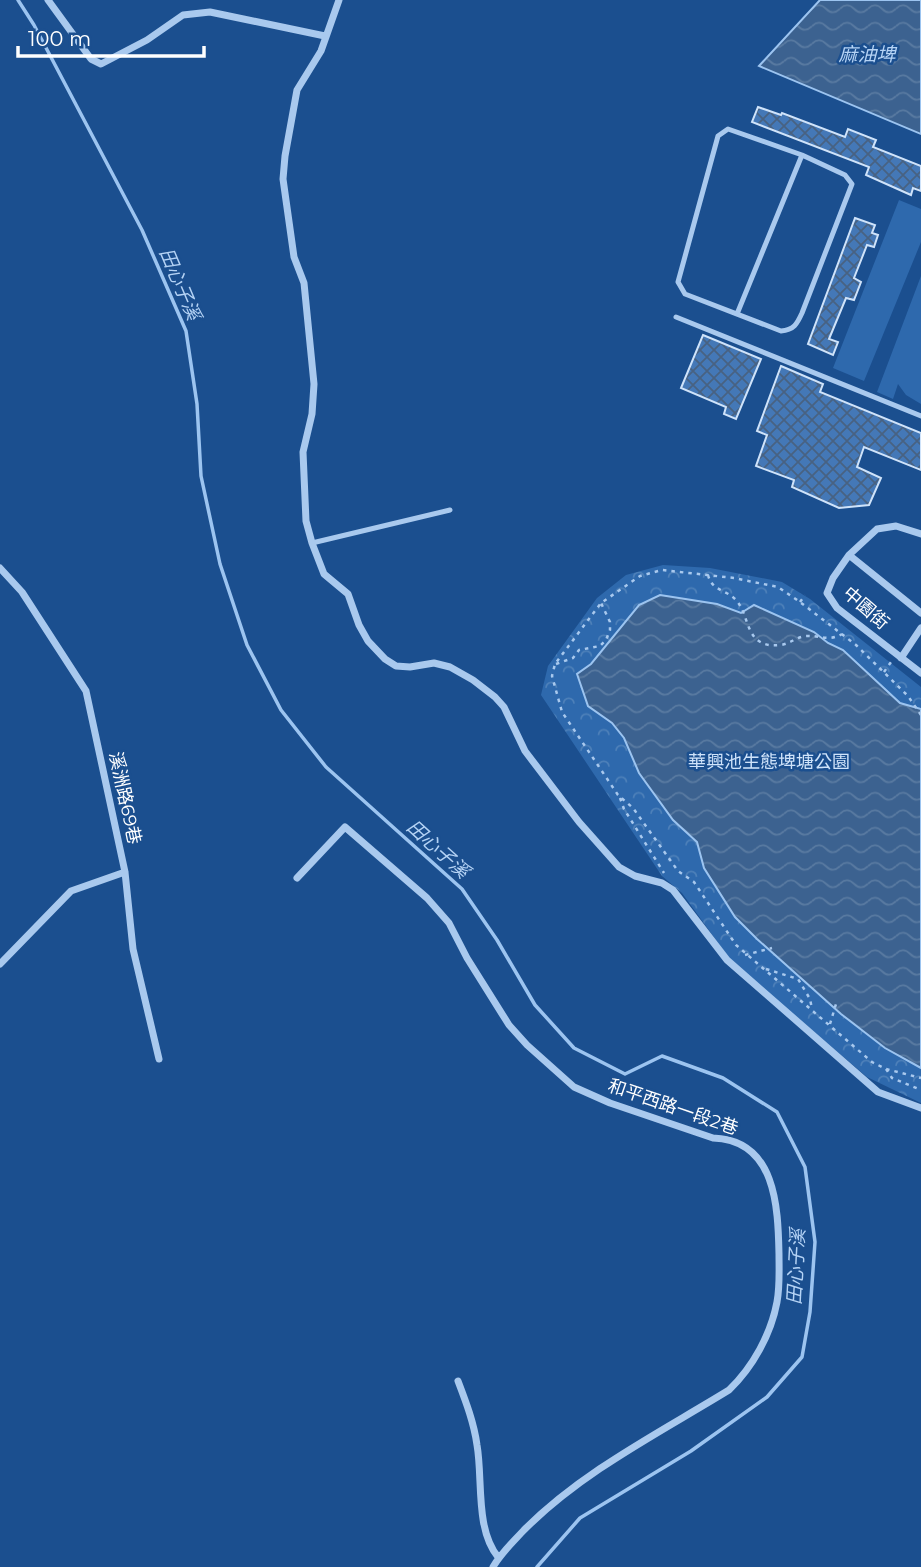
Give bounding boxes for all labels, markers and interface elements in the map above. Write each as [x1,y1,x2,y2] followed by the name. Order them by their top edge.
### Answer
[18,14,203,58] scale bar
[28,26,91,51] text: 100 m
[838,43,897,66] water label: 麻油埤
[155,245,207,326] water label: 田心子溪
[838,582,894,634] street label: 中園街
[104,750,146,846] street label: 溪洲路69巷
[688,751,850,773] park label: 華興池生態埤塘公園
[402,815,476,885] water label: 田心子溪
[605,1074,741,1140] street label: 和平西路一段2巷
[783,1225,810,1306] water label: 田心子溪

